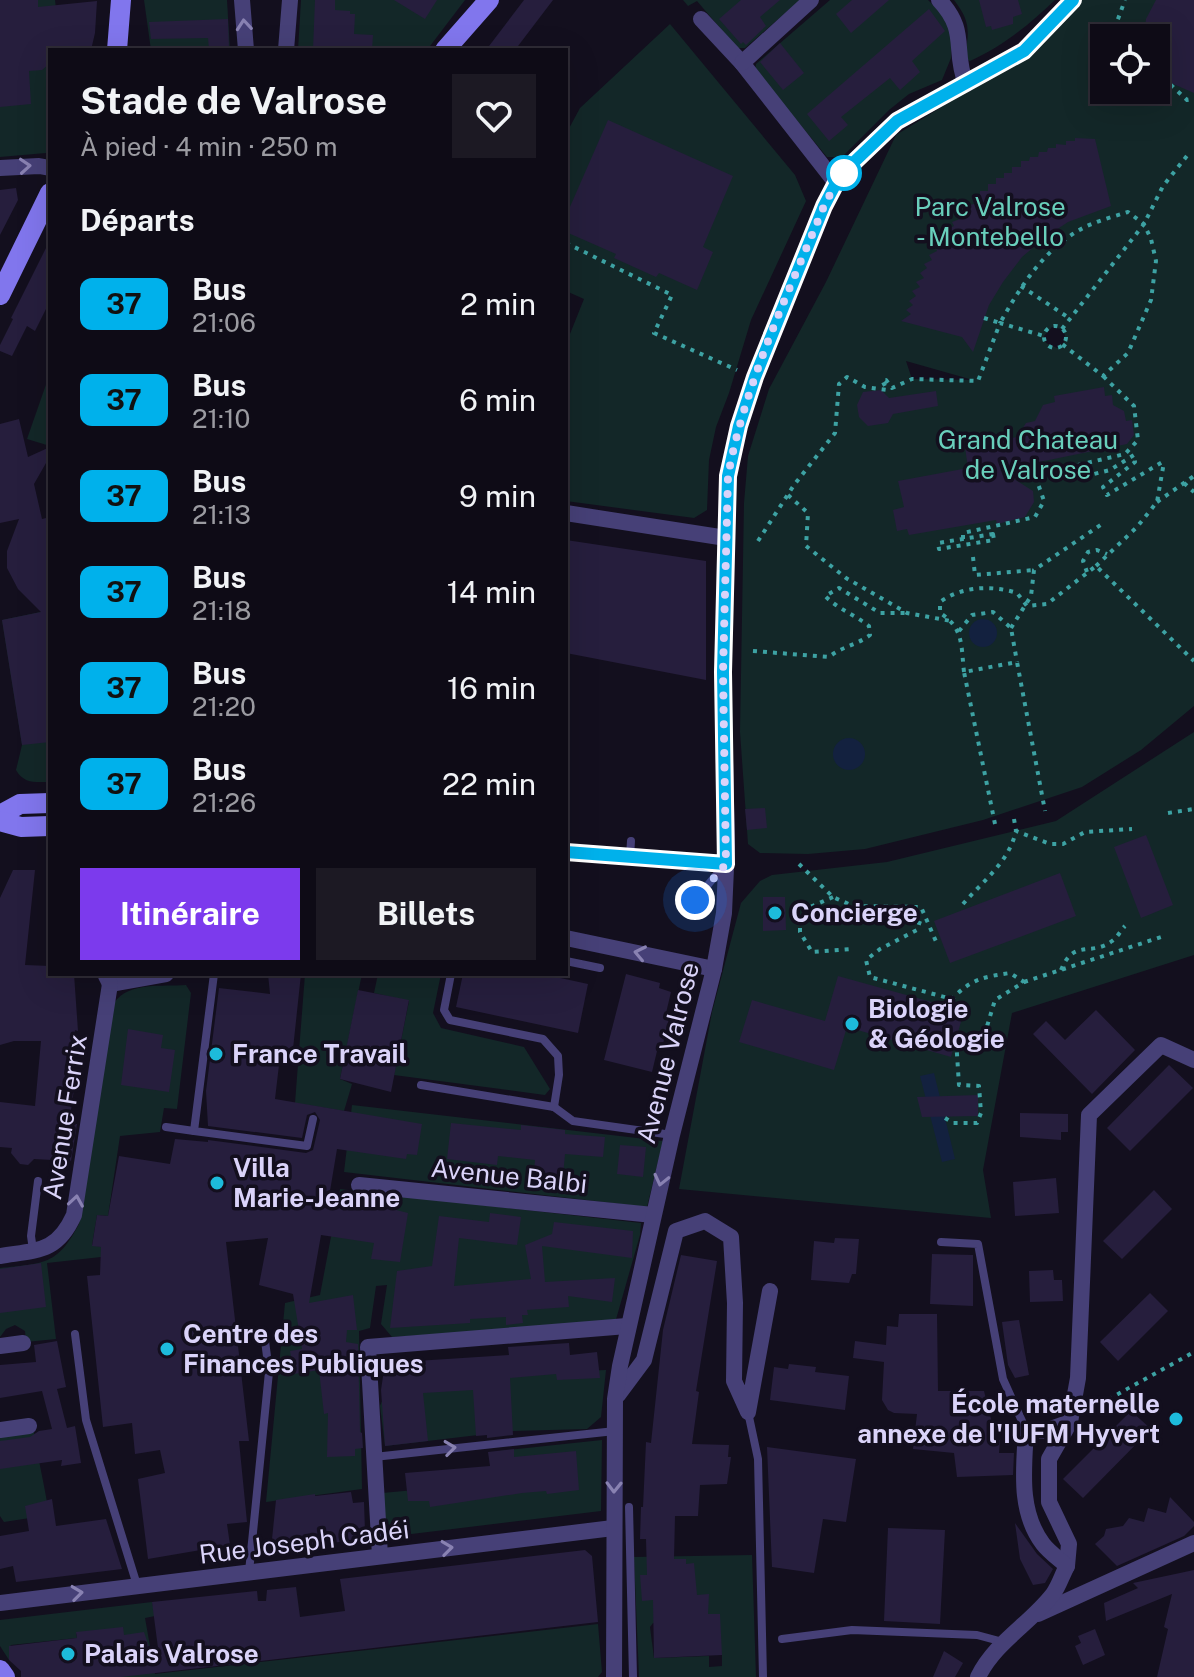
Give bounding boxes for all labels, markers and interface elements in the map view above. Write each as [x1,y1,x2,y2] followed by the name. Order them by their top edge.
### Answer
[236,18,253,31] one-way arrow
[1090,24,1170,104] map controls
[1090,24,1170,104] button: locate
[452,74,536,158] button: heart
[80,78,387,123] text: Stade de Valrose
[80,131,337,162] text: À pied · 4 min · 250 m
[827,156,861,190] unlabelled marker
[19,158,32,175] one-way arrow
[914,191,1066,252] park label: Parc Valrose - Montebello
[80,202,194,238] text: Départs
[192,271,246,307] text: Bus
[460,286,536,322] text: 2 min
[106,287,142,320] text: 37
[192,307,256,338] text: 21:06
[192,367,246,403] text: Bus
[459,382,536,418] text: 6 min
[106,383,142,416] text: 37
[192,403,250,434] text: 21:10
[938,424,1118,485] park label: Grand Chateau de Valrose
[192,463,246,499] text: Bus
[459,478,536,514] text: 9 min
[106,479,142,512] text: 37
[192,499,251,530] text: 21:13
[192,559,246,595] text: Bus
[447,574,536,610] text: 14 min
[106,575,142,608] text: 37
[192,595,251,626] text: 21:18
[192,655,246,691] text: Bus
[447,670,536,706] text: 16 min
[106,671,142,704] text: 37
[192,691,256,722] text: 21:20
[192,751,246,787] text: Bus
[442,766,536,802] text: 22 min
[106,767,142,800] text: 37
[192,787,256,818] text: 21:26
[80,868,300,960] button: Itinéraire
[316,868,536,960] button: Billets
[675,880,715,920] your location
[791,897,918,928] place label: Concierge
[766,904,784,922] marker: Concierge
[633,946,647,963] one-way arrow
[630,959,705,1147] street label: Avenue Valrose
[868,993,1005,1054] place label: Biologie & Géologie
[843,1015,861,1033] marker: Biologie & Géologie
[36,1032,93,1202] street label: Avenue Ferrix
[232,1038,407,1069] place label: France Travail
[207,1045,225,1063] marker: France Travail
[233,1152,400,1213] place label: Villa Marie-Jeanne
[429,1152,589,1199] street label: Avenue Balbi
[653,1173,670,1187] one-way arrow
[208,1174,226,1192] marker: Villa Marie-Jeanne
[67,1194,84,1207] one-way arrow
[183,1318,424,1379] place label: Centre des Finances Publiques
[158,1340,176,1358] marker: Centre des Finances Publiques
[857,1388,1160,1449] place label: École maternelle annexe de l'IUFM Hyvert
[1167,1410,1185,1428] marker: École maternelle annexe de l'IUFM Hyvert
[444,1440,457,1457] one-way arrow
[605,1481,623,1494] one-way arrow
[197,1513,411,1570] street label: Rue Joseph Cadéi
[441,1540,454,1557] one-way arrow
[71,1585,84,1602] one-way arrow
[84,1638,259,1669] place label: Palais Valrose
[59,1645,77,1663] marker: Palais Valrose

